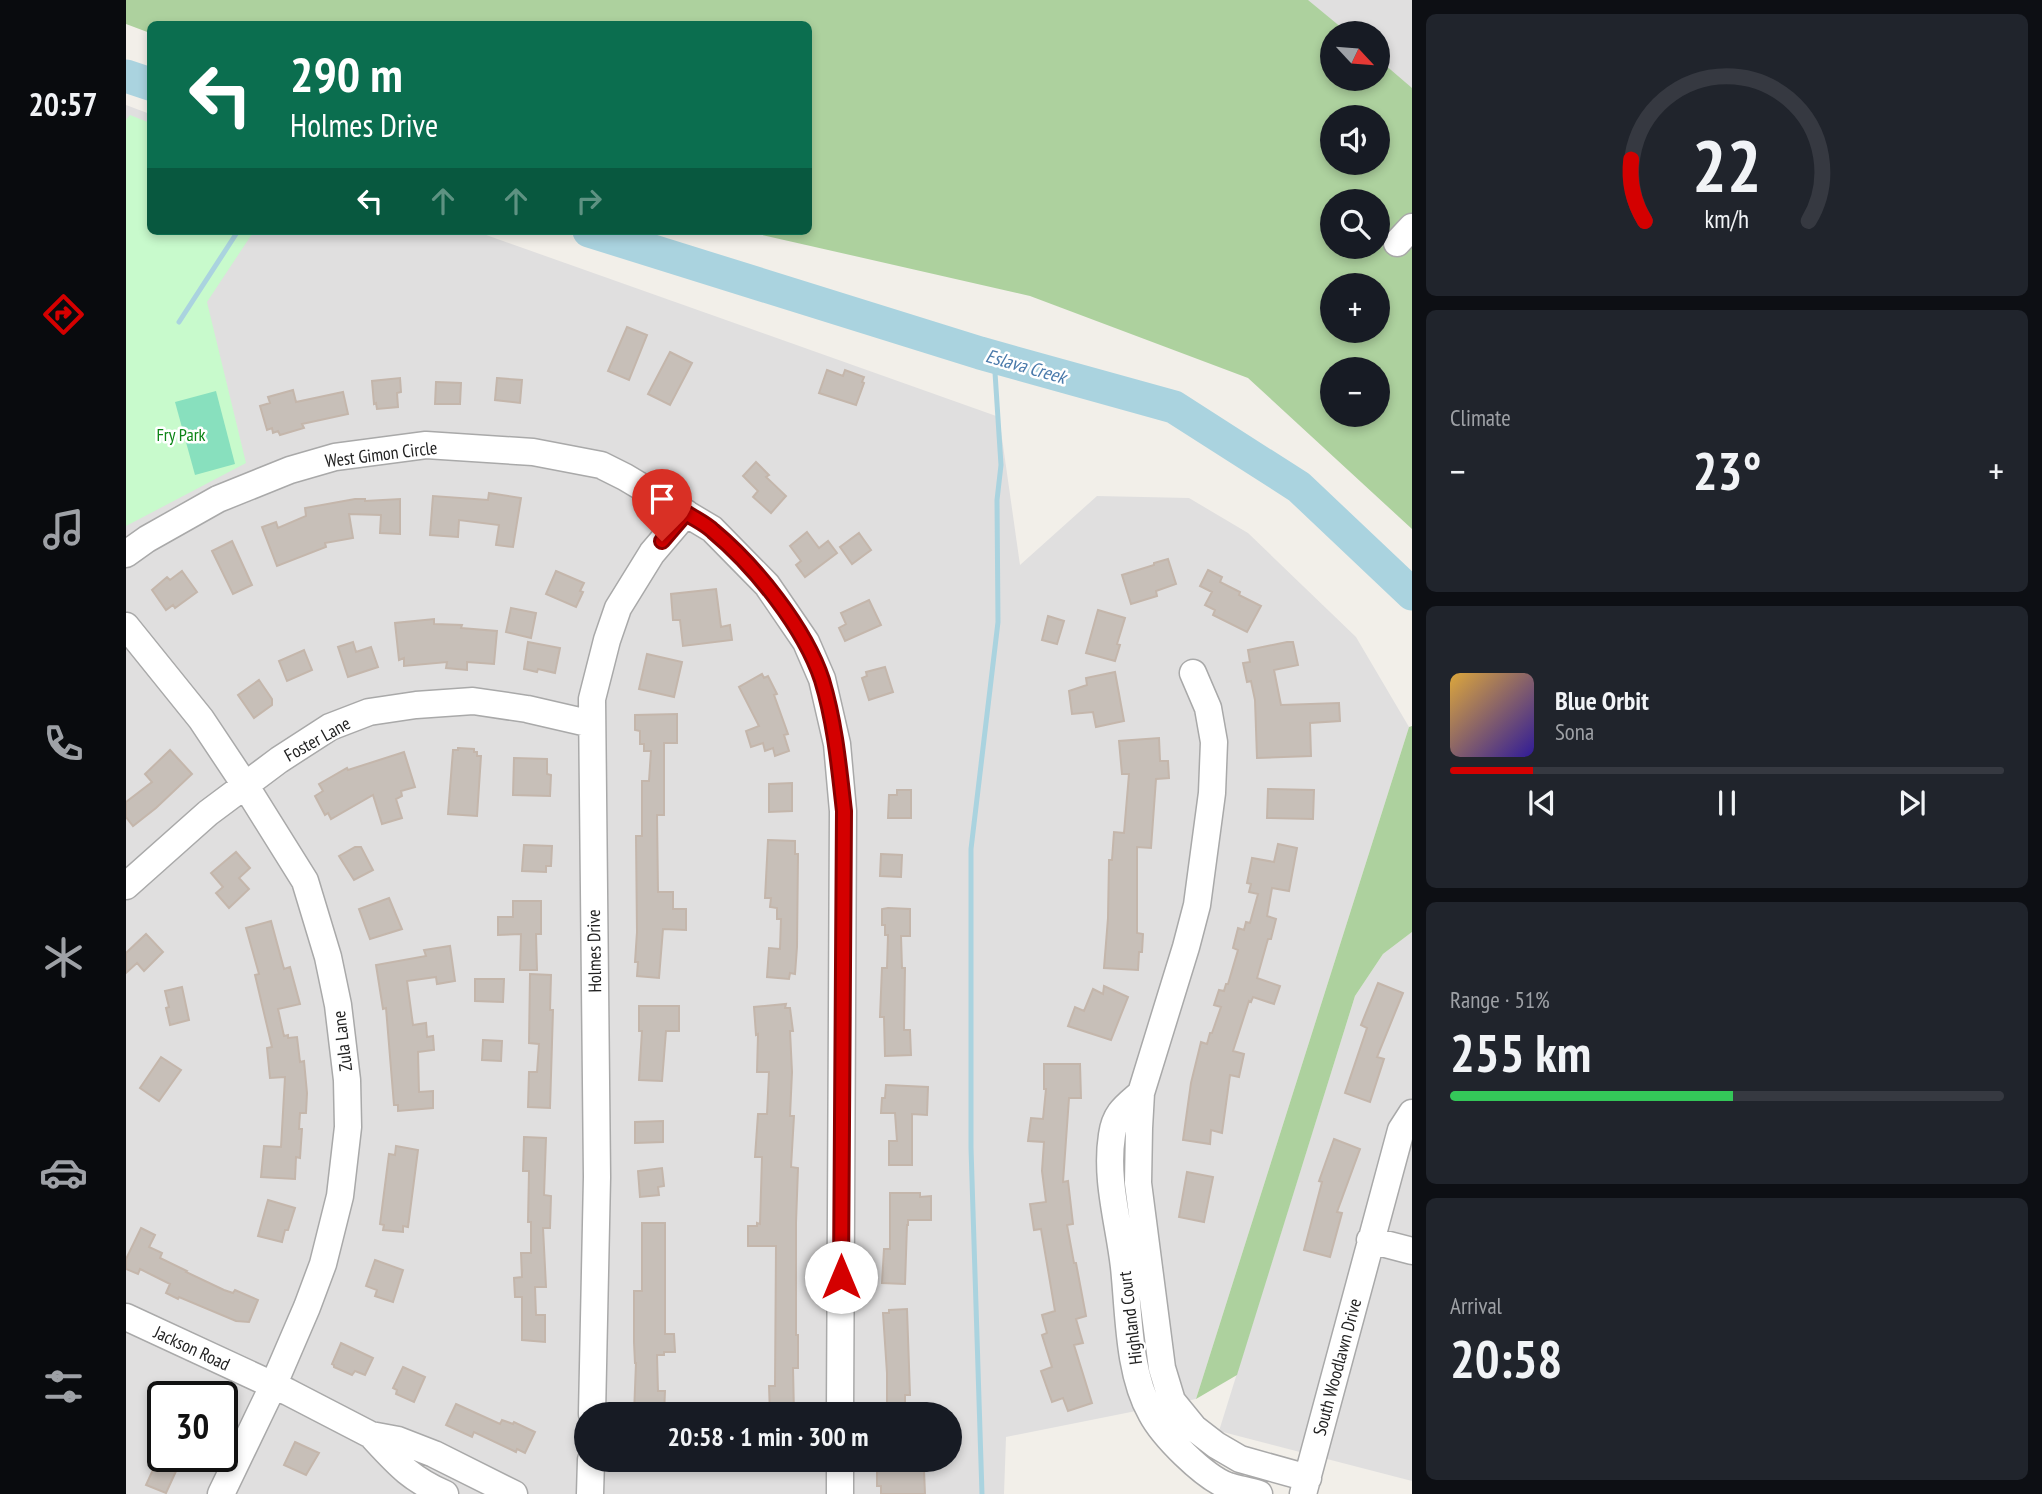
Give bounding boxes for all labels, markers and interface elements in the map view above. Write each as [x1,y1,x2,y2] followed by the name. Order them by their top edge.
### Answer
[1320,21,1390,91] north arrow
[1320,21,1390,427] map controls
[290,42,403,106] text: 290 m
[175,49,266,140] icon: left
[28,83,98,125] text: 20:57
[290,104,438,146] text: Holmes Drive
[1320,105,1390,175] button: sound
[1692,117,1762,211] text: 22
[351,182,389,220] icon: left
[424,182,462,220] icon: ahead
[497,182,535,220] icon: ahead
[570,182,608,220] icon: right
[1320,189,1390,259] button: search
[1705,203,1749,235] text: km/h
[1320,273,1390,343] button: +
[39,290,88,339] icon: directions
[983,343,1071,390] water label: Eslava Creek
[1320,357,1390,427] button: −
[1450,403,1511,432] text: Climate
[156,423,206,446] park label: Fry Park
[324,436,438,472] street label: West Gimon Circle
[1693,437,1761,504] text: 23°
[1450,446,1466,495] text: −
[1988,446,2004,495] text: +
[632,469,692,541] pin
[643,480,681,518] icon: arrive
[39,505,88,554] icon: music
[1555,684,1649,717] text: Blue Orbit
[280,711,354,767] street label: Foster Lane
[1555,717,1594,746] text: Sona
[39,719,88,768] icon: phone
[1523,784,1561,822] icon: previous
[1708,784,1746,822] icon: pause
[1893,784,1931,822] icon: next
[582,909,606,993] street label: Holmes Drive
[39,933,88,982] icon: climate
[1450,985,1550,1014] text: Range · 51%
[327,1010,357,1072] street label: Zula Lane
[1450,1019,1591,1086] text: 255 km
[39,1148,88,1197] icon: car
[804,1240,878,1314] position arrow
[1113,1270,1147,1366] street label: Highland Court
[1450,1291,1502,1320] text: Arrival
[1308,1296,1366,1438] street label: South Woodlawn Drive
[149,1320,234,1376] street label: Jackson Road
[1450,1325,1562,1392] text: 20:58
[39,1362,88,1411] icon: filters
[147,1381,238,1472] speed limit sign: 30
[668,1420,868,1453] text: 20:58 · 1 min · 300 m

